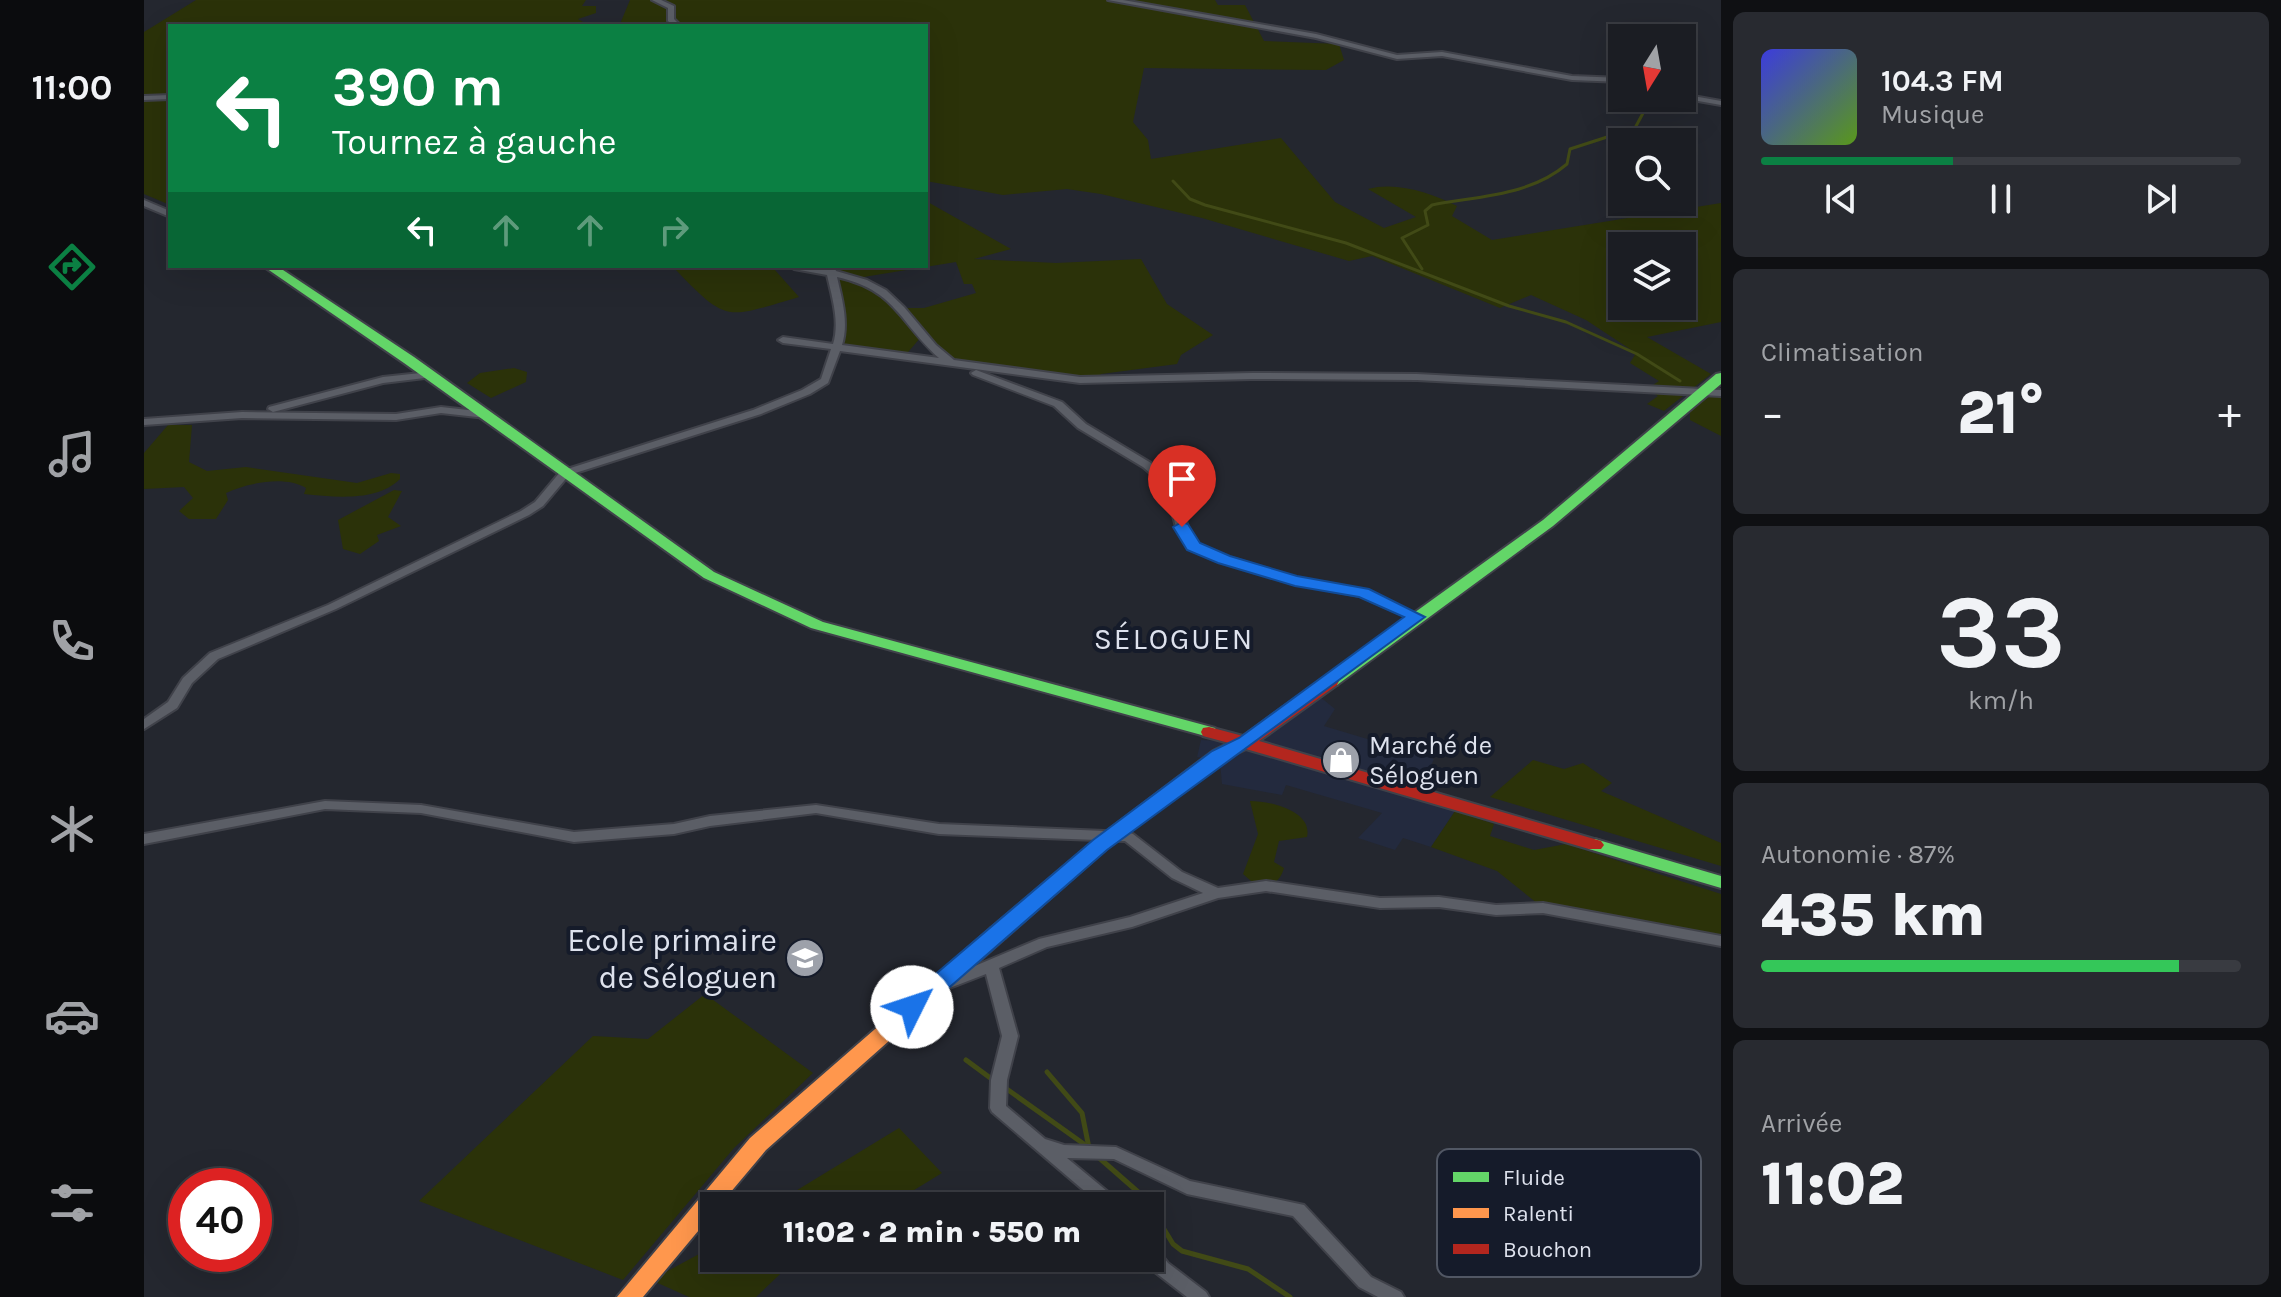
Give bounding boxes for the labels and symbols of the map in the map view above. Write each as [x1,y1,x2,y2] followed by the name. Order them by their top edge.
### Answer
[1608,24,1696,112] north arrow
[1148,445,1216,527] pin
[1094,621,1254,657] district label: SÉLOGUEN
[1369,730,1492,791] place label: Marché de Séloguen
[1320,739,1362,781] shop icon: Marché de Séloguen
[567,922,777,996] place label: Ecole primaire de Séloguen
[784,937,826,979] school or university icon: Ecole primaire de Séloguen
[870,965,954,1049] position arrow
[1437,1149,1701,1277] legend
[1503,1165,1565,1191] text: Fluide
[168,1168,272,1272] speed limit sign: 40
[1503,1201,1574,1227] text: Ralenti
[1503,1237,1592,1263] text: Bouchon

